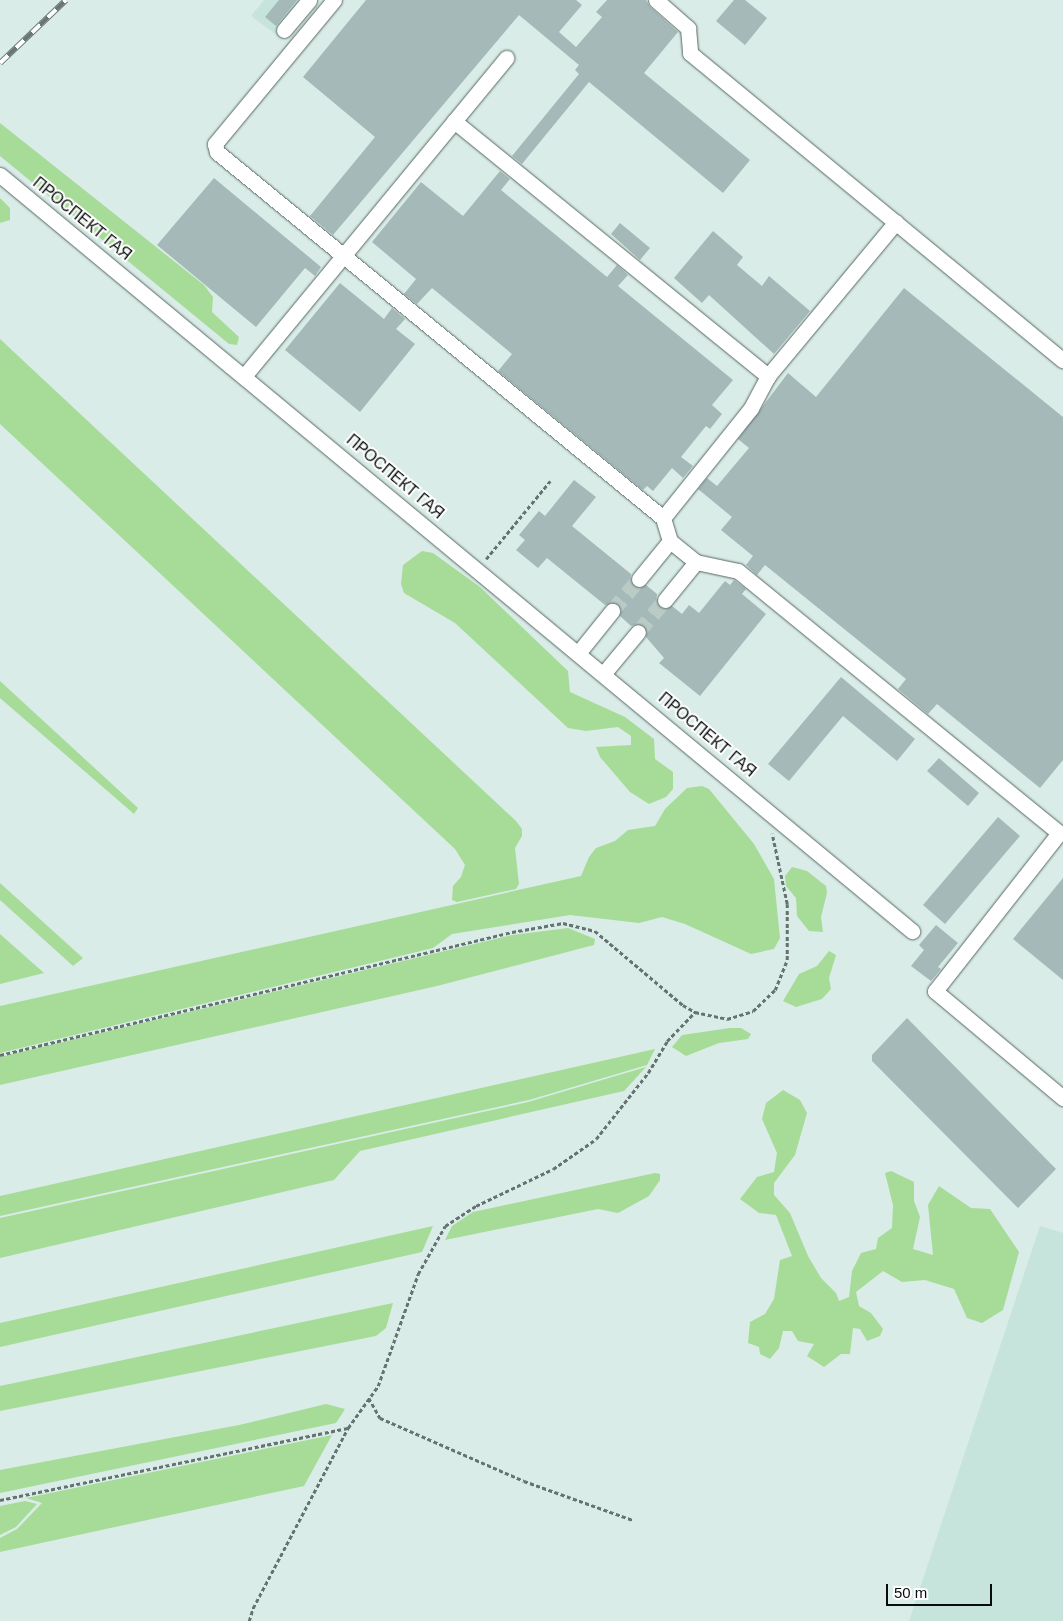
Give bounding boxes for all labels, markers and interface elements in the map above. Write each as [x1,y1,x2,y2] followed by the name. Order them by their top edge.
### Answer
[29,173,135,265] street label: ПРОСПЕКТ ГАЯ
[342,431,448,523] street label: ПРОСПЕКТ ГАЯ
[654,689,760,781] street label: ПРОСПЕКТ ГАЯ
[888,1574,994,1606] scale bar
[894,1584,927,1601] text: 50 m

